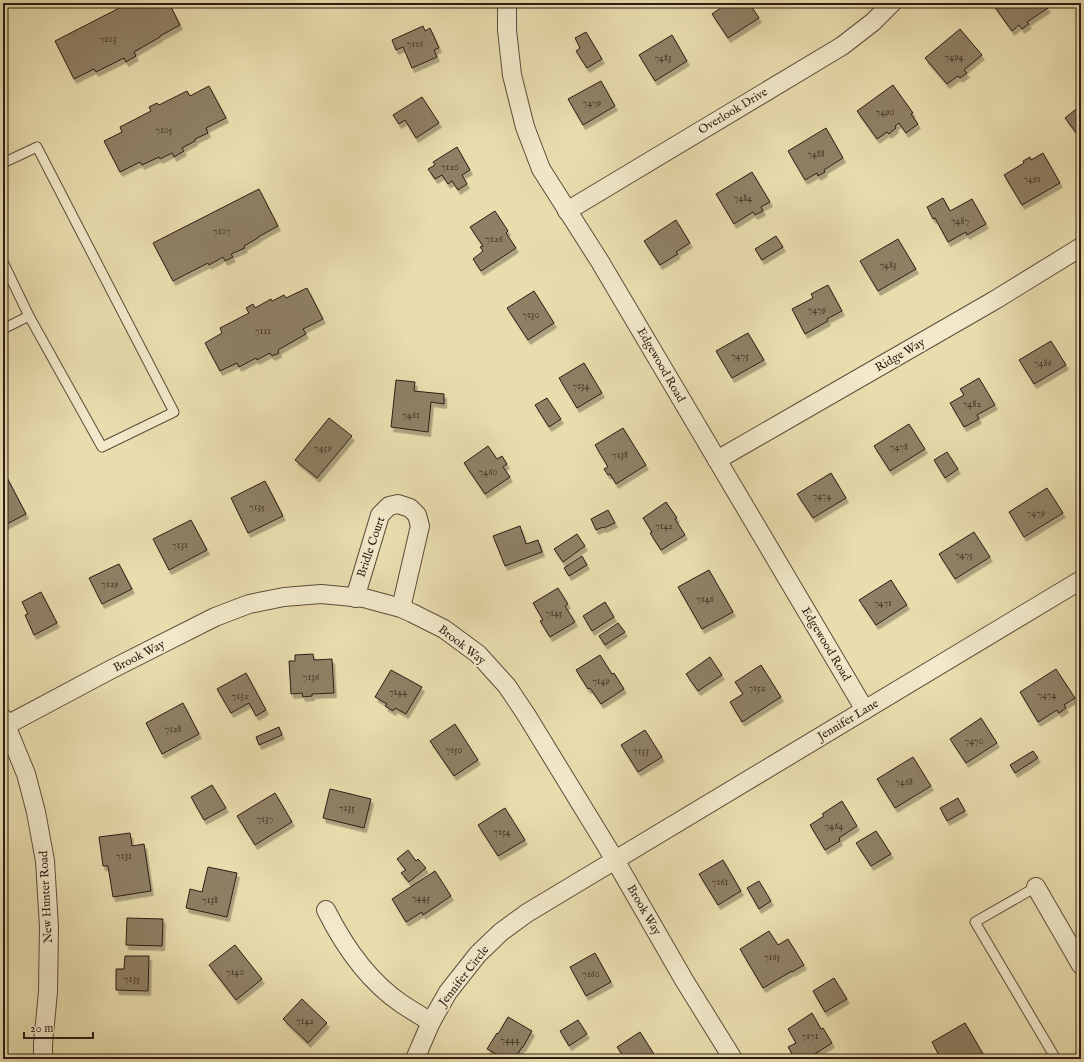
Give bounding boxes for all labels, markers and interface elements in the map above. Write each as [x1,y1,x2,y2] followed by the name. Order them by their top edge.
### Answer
[99,33,117,46] house number: 7103
[407,38,424,51] house number: 7116
[945,51,963,64] house number: 7494
[654,52,672,65] house number: 7483
[696,84,771,138] street label: Overlook Drive
[583,97,601,110] house number: 7479
[876,106,895,119] house number: 7490
[156,124,173,137] house number: 7105
[807,148,825,161] house number: 7488
[441,161,459,174] house number: 7120
[1023,173,1041,186] house number: 7491
[734,192,752,205] house number: 7484
[951,215,969,228] house number: 7487
[213,225,231,238] house number: 7107
[485,233,503,246] house number: 7126
[879,259,897,272] house number: 7483
[808,304,826,317] house number: 7479
[522,309,540,322] house number: 7130
[255,325,271,338] house number: 7111
[634,325,689,405] street label: Edgewood Road
[872,335,928,375] street label: Ridge Way
[731,350,749,363] house number: 7475
[1034,357,1053,370] house number: 7486
[572,380,590,393] house number: 7134
[963,398,981,411] house number: 7482
[402,409,420,422] house number: 7461
[890,441,908,454] house number: 7478
[314,442,332,455] house number: 7459
[612,449,628,462] house number: 7138
[479,466,497,479] house number: 7460
[813,490,831,503] house number: 7474
[249,501,265,514] house number: 7135
[1027,507,1045,520] house number: 7479
[354,515,388,579] street label: Bridle Court
[655,520,673,533] house number: 7142
[172,539,188,552] house number: 7131
[955,549,973,562] house number: 7475
[101,578,119,591] house number: 7129
[696,593,715,606] house number: 7146
[874,597,892,610] house number: 7471
[798,604,854,684] street label: Edgewood Road
[546,607,563,620] house number: 7145
[435,622,489,668] street label: Brook Way
[111,637,167,675] street label: Brook Way
[303,671,320,684] house number: 7136
[592,675,610,688] house number: 7149
[749,682,766,695] house number: 7152
[389,686,407,699] house number: 7144
[1038,689,1056,702] house number: 7474
[232,690,249,703] house number: 7132
[813,696,882,746] street label: Jennifer Lane
[164,723,182,736] house number: 7128
[965,735,983,748] house number: 7470
[446,744,463,757] house number: 7150
[633,745,649,758] house number: 7153
[895,776,913,789] house number: 7468
[339,802,355,815] house number: 7135
[257,813,274,826] house number: 7137
[825,820,843,833] house number: 7464
[494,826,511,839] house number: 7154
[36,850,56,944] street label: New Hunter Road
[116,850,132,863] house number: 7131
[712,876,728,889] house number: 7161
[624,882,665,938] street label: Brook Way
[412,892,430,905] house number: 7445
[202,894,218,907] house number: 7138
[434,942,493,1012] street label: Jennifer Circle
[764,951,780,964] house number: 7165
[226,966,244,979] house number: 7140
[582,968,600,981] house number: 7160
[124,973,140,986] house number: 7135
[24,1014,93,1040] scale bar
[296,1015,314,1028] house number: 7142
[30,1021,53,1036] text: 20 m
[802,1030,819,1043] house number: 7171
[500,1034,520,1047] house number: 7444

